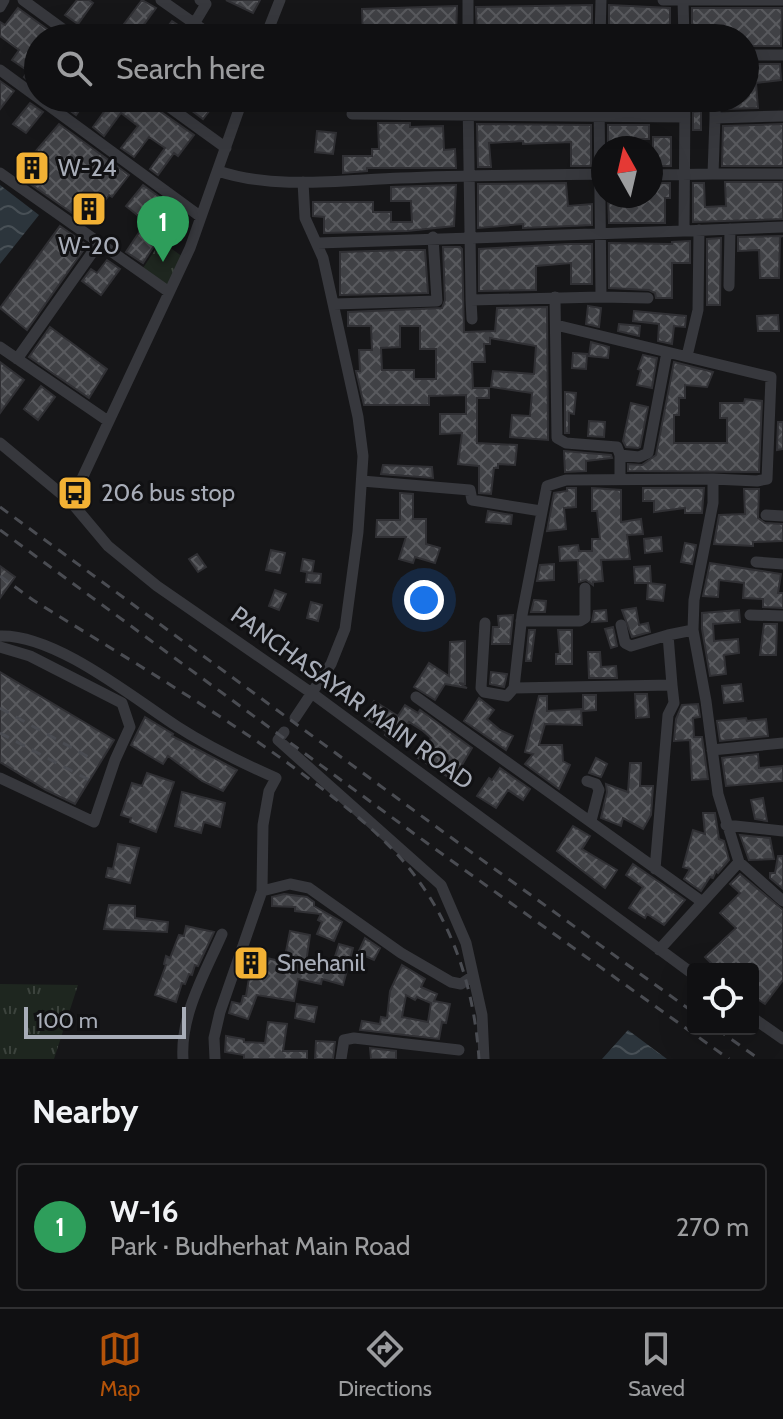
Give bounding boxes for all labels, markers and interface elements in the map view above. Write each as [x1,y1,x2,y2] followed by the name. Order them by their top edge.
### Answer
[24,24,759,112] search box
[52,46,96,90] icon: search
[116,50,265,87] text: Search here
[591,136,663,208] north arrow
[13,149,51,187] building icon: W-24
[58,153,117,182] place label: W-24
[70,190,108,228] building icon: W-20
[137,196,189,262] pin: 1
[58,231,120,260] place label: W-20
[56,474,94,512] bus stop icon: 206 bus stop
[101,478,235,507] place label: 206 bus stop
[404,580,444,620] your location
[225,600,479,795] street label: PANCHASAYAR MAIN ROAD
[232,944,270,982] building icon: Snehanil
[277,948,366,977] place label: Snehanil
[687,963,759,1035] map controls
[687,963,759,1035] button: locate
[24,1003,186,1039] scale bar
[36,1007,98,1034] text: 100 m
[32,1090,139,1132] text: Nearby
[110,1193,179,1230] text: W-16
[55,1211,65,1243] text: 1
[676,1211,749,1243] text: 270 m
[110,1230,410,1262] text: Park · Budherhat Main Road
[98,1327,142,1402] tab: Map
[338,1327,432,1402] tab: Directions
[628,1327,685,1402] tab: Saved

